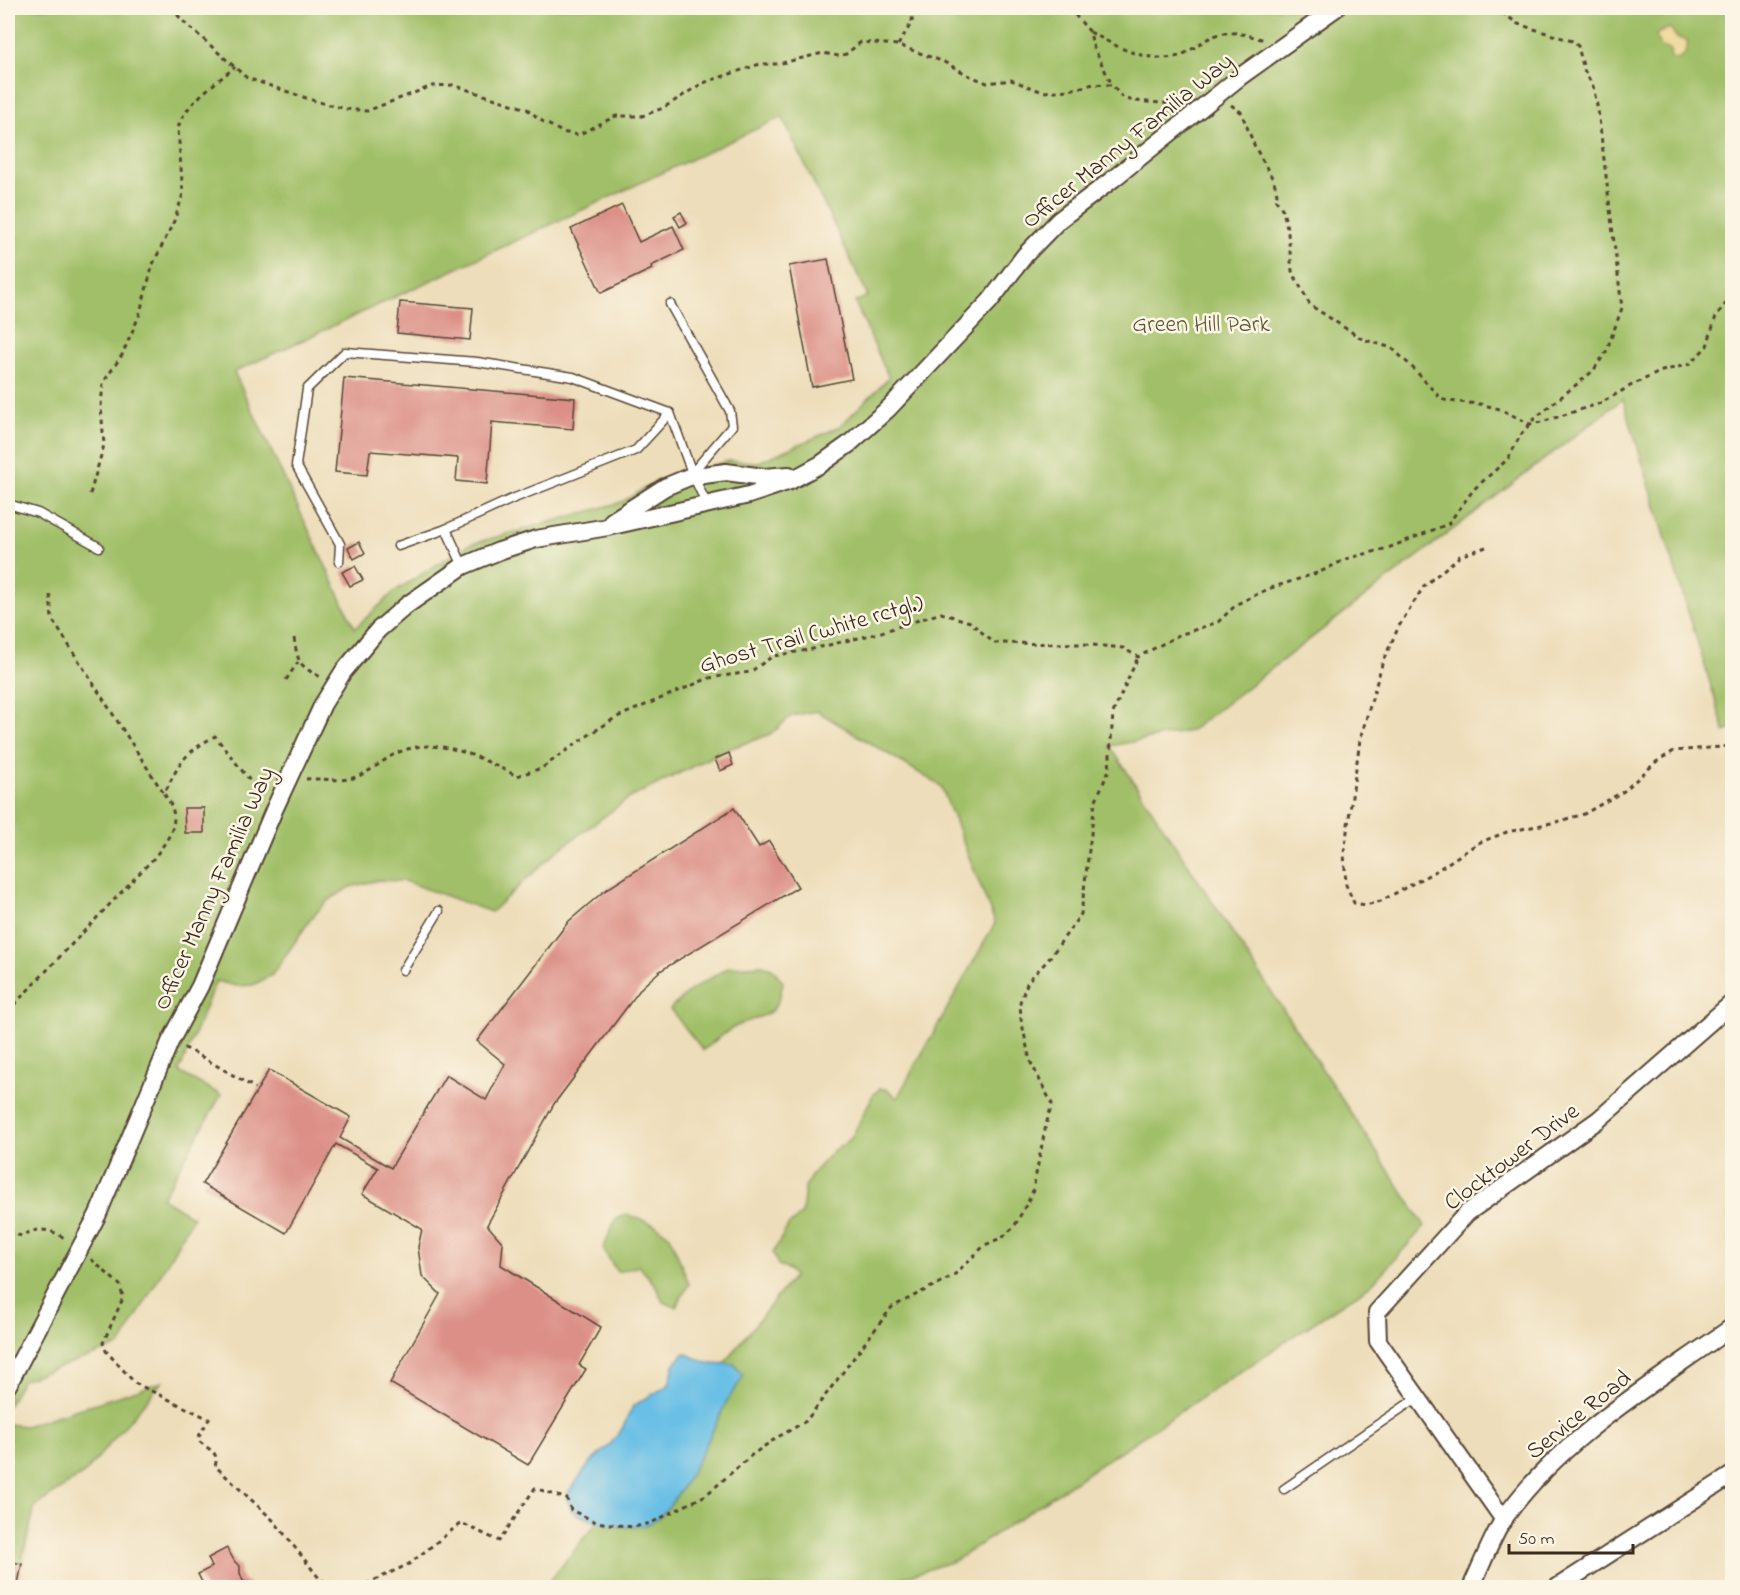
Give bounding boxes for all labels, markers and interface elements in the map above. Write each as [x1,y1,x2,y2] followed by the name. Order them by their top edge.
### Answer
[1015,46,1243,239] street label: Officer Manny Familia Way
[1132,308,1270,343] park label: Green Hill Park
[696,587,928,684] street label: Ghost Trail (white rctgl.)
[146,762,286,1017] street label: Officer Manny Familia Way
[1438,1095,1588,1221] street label: Clocktower Drive
[1519,1362,1640,1469] street label: Service Road
[1509,1517,1634,1555] scale bar
[1518,1527,1555,1553] text: 50 m

